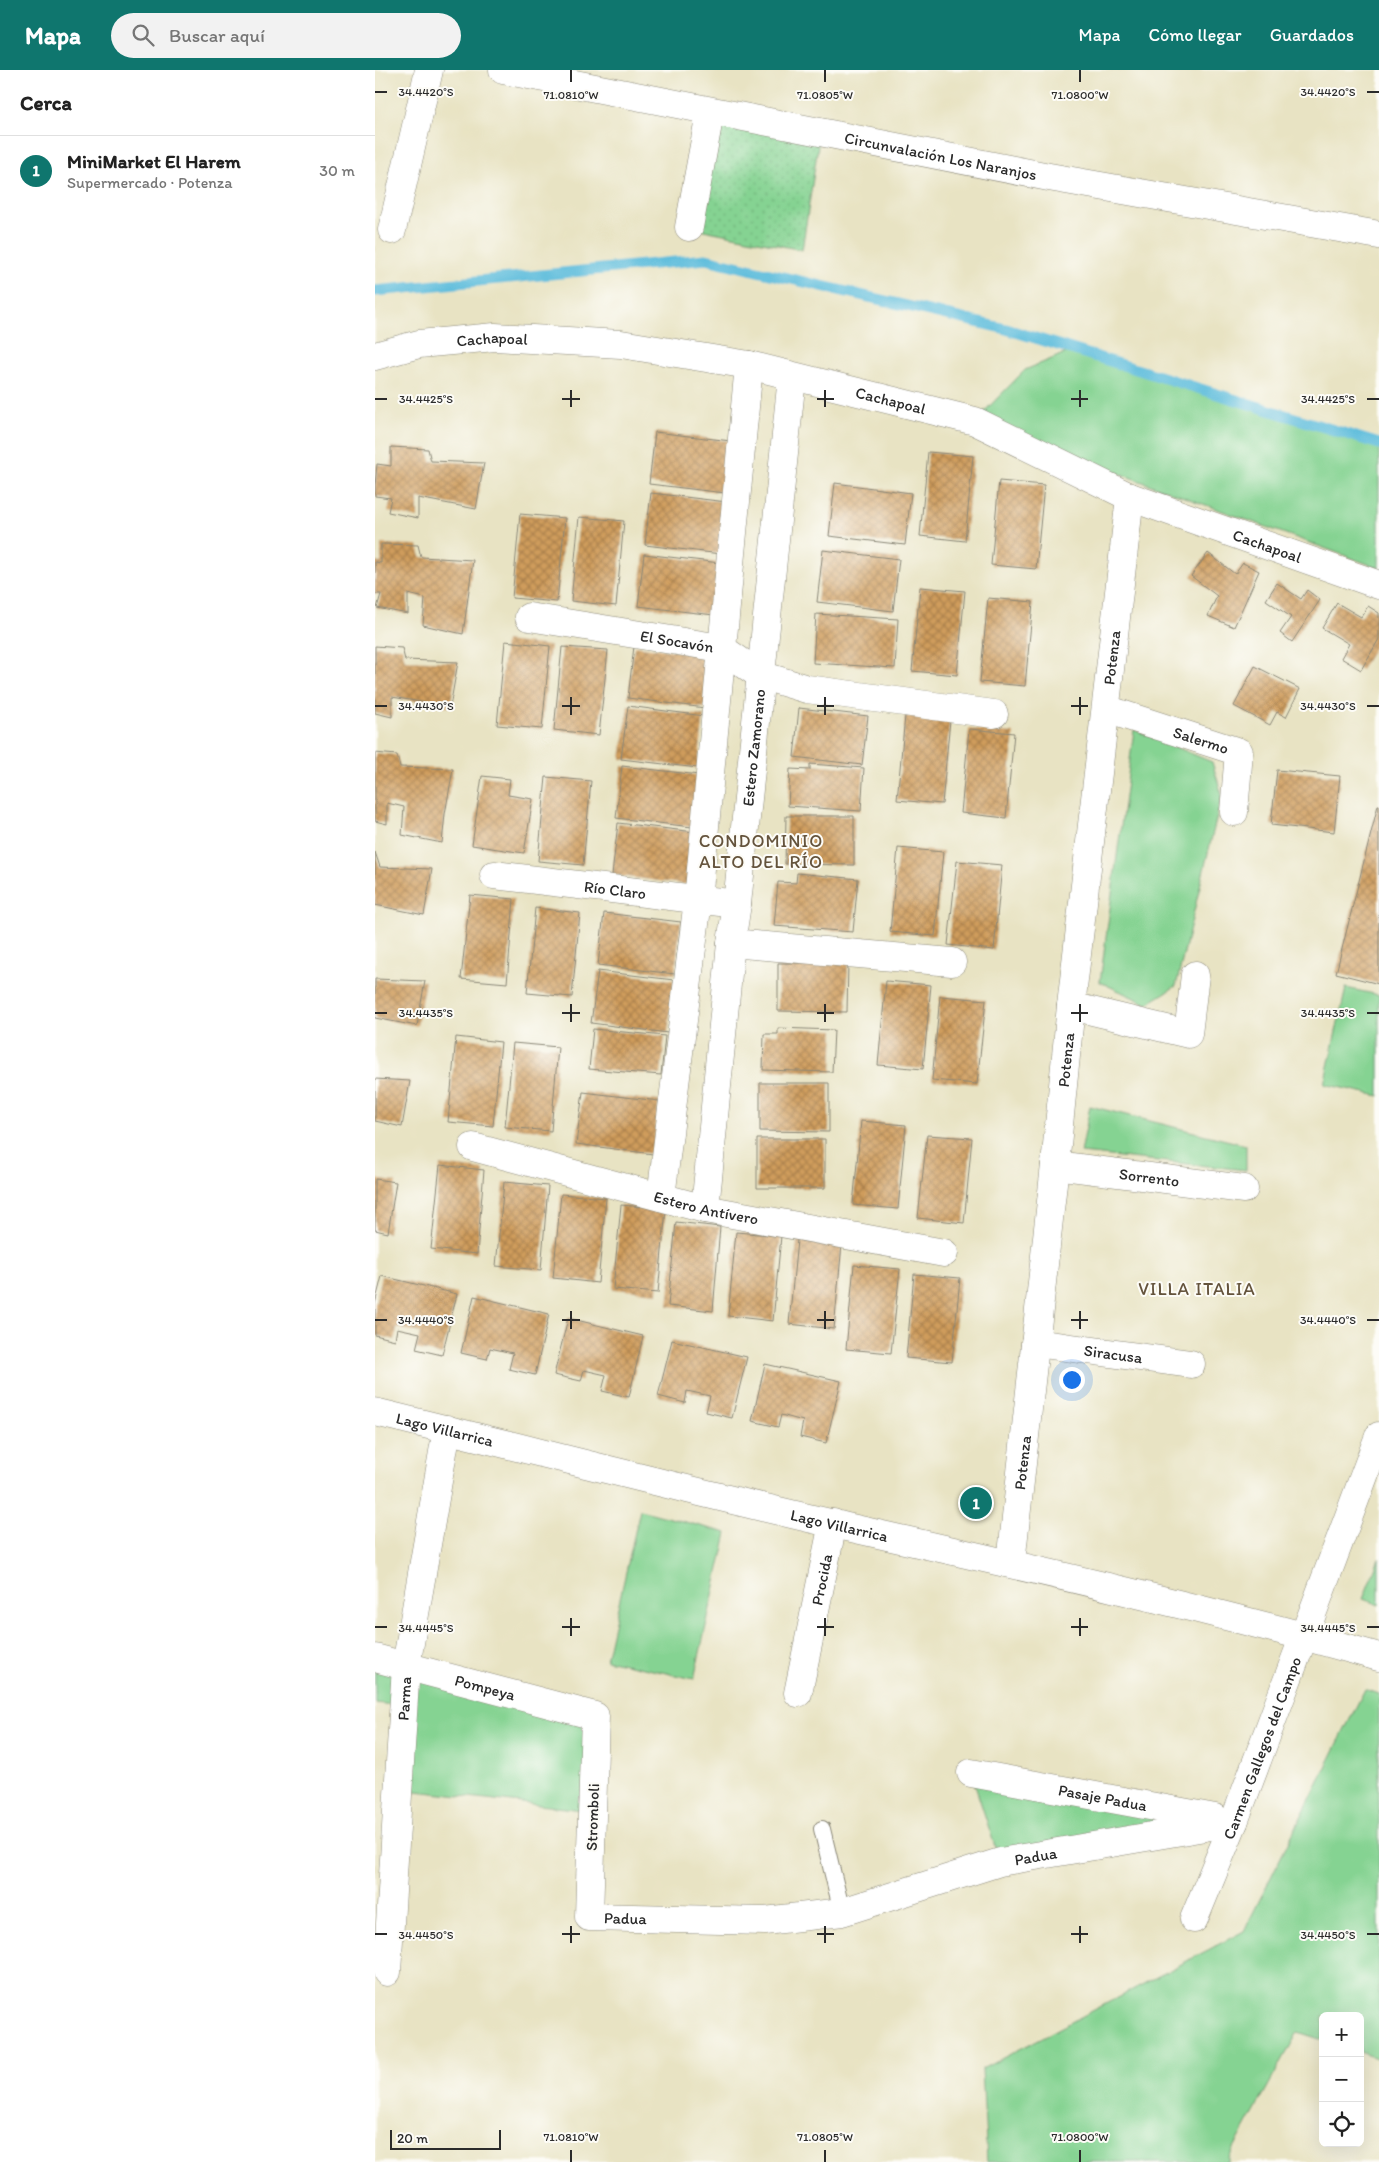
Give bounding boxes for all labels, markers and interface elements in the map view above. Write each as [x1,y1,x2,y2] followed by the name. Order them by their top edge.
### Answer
[111,13,461,58] search box
[25,21,81,50] text: Mapa
[129,21,157,49] icon: search
[169,24,265,47] text: Buscar aquí
[1079,24,1120,46] text: Mapa
[1148,24,1242,46] text: Cómo llegar
[1270,24,1354,46] text: Guardados
[398,85,454,99] text: 34.4420°S
[1300,85,1356,99] text: 34.4420°S
[543,88,599,102] text: 71.0810°W
[797,88,853,102] text: 71.0805°W
[1051,88,1109,102] text: 71.0800°W
[20,90,72,115] text: Cerca
[843,128,1038,184] street label: Circunvalación Los Naranjos
[67,150,241,173] text: MiniMarket El Harem
[32,161,40,180] text: 1
[319,161,355,180] text: 30 m
[67,173,233,192] text: Supermercado · Potenza
[456,328,529,351] street label: Cachapoal
[854,383,928,419] street label: Cachapoal
[399,392,453,406] text: 34.4425°S
[1301,392,1355,406] text: 34.4425°S
[1230,525,1305,567] street label: Cachapoal
[639,626,715,657] street label: El Socavón
[1099,629,1125,686] street label: Potenza
[738,688,769,807] street label: Estero Zamorano
[398,699,454,713] text: 34.4430°S
[1300,699,1356,713] text: 34.4430°S
[1171,722,1231,758] street label: Salermo
[699,830,823,873] district label: CONDOMINIO ALTO DEL RÍO
[583,877,647,903] street label: Río Claro
[399,1006,453,1020] text: 34.4435°S
[1301,1006,1355,1020] text: 34.4435°S
[1054,1031,1078,1088] street label: Potenza
[1118,1164,1180,1191] street label: Sorrento
[652,1187,760,1229] street label: Estero Antívero
[1138,1278,1256,1300] district label: VILLA ITALIA
[398,1313,454,1327] text: 34.4440°S
[1300,1313,1356,1327] text: 34.4440°S
[1083,1341,1144,1367] street label: Siracusa
[1059,1367,1085,1393] your location
[394,1408,496,1451] street label: Lago Villarrica
[1010,1434,1035,1491] street label: Potenza
[960,1484,992,1522] pin: 1
[789,1505,891,1546] street label: Lago Villarrica
[807,1551,837,1607] street label: Procida
[399,1621,454,1635] text: 34.4445°S
[1301,1621,1356,1635] text: 34.4445°S
[1219,1654,1305,1842] street label: Carmen Gallegos del Campo
[453,1670,518,1705] street label: Pompeya
[394,1676,415,1721] street label: Parma
[1057,1780,1149,1815] street label: Pasaje Padua
[582,1783,603,1851] street label: Stromboli
[1013,1843,1059,1869] street label: Padua
[604,1908,648,1928] street label: Padua
[398,1928,454,1942] text: 34.4450°S
[1300,1928,1356,1942] text: 34.4450°S
[1319,2012,1364,2147] map controls
[1319,2012,1364,2057] button: +
[1319,2057,1364,2102] button: −
[1319,2102,1364,2147] button: locate
[390,2127,501,2150] scale bar
[397,2130,428,2147] text: 20 m
[543,2130,599,2144] text: 71.0810°W
[797,2130,853,2144] text: 71.0805°W
[1051,2130,1109,2144] text: 71.0800°W

